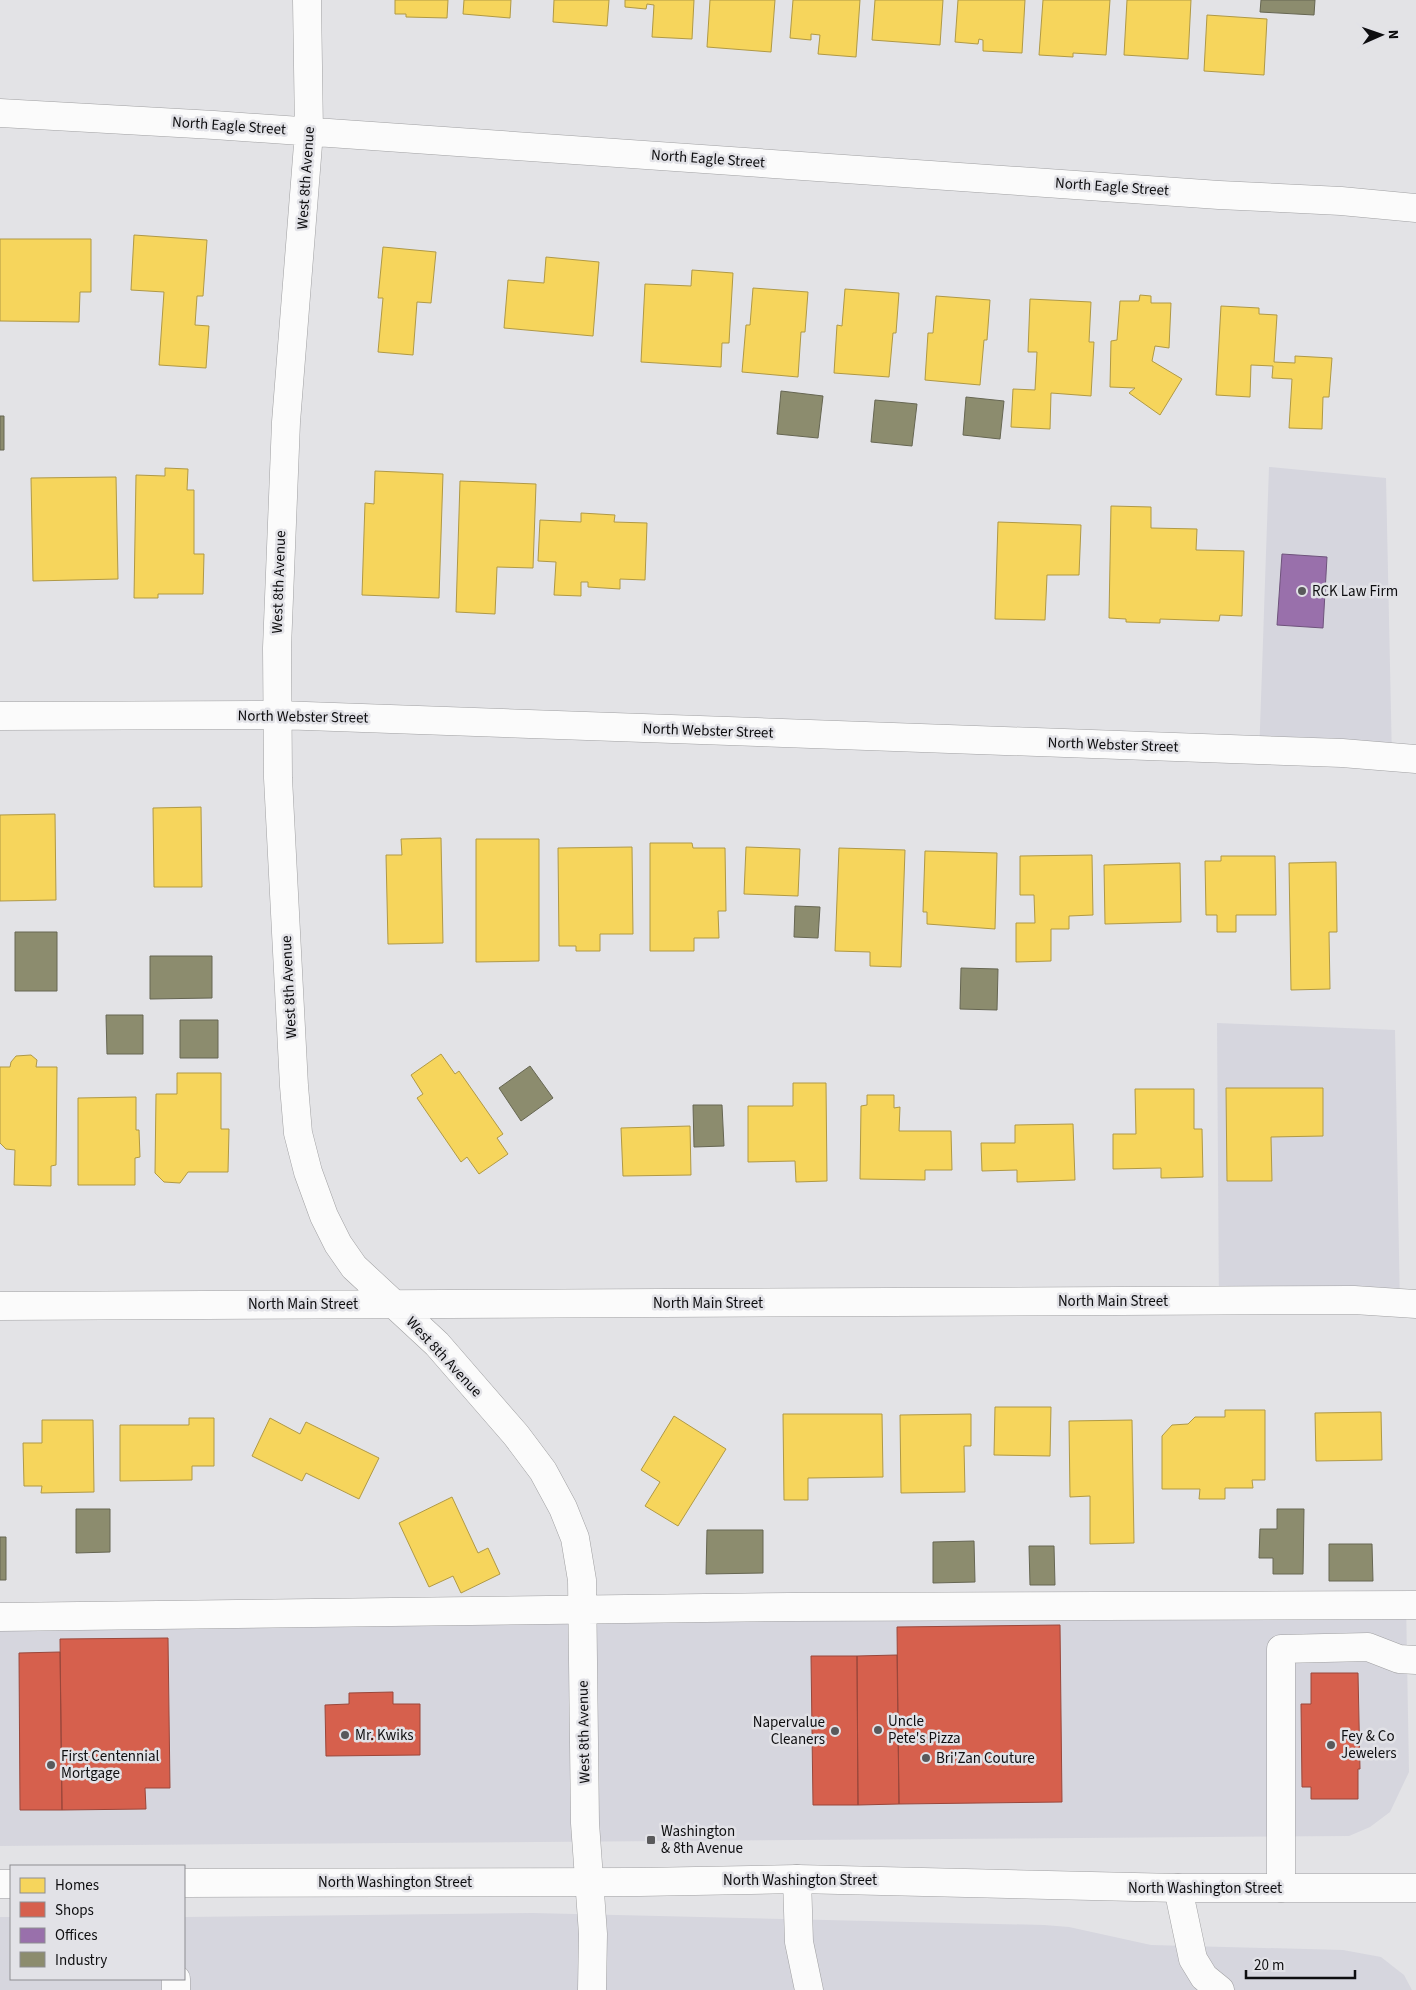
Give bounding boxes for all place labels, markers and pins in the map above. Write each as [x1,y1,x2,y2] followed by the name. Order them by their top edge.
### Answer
[1312,581,1398,602] place label: RCK Law Firm
[1296,585,1308,597] marker: RCK Law Firm
[888,1711,961,1749] place label: Uncle Pete's Pizza
[753,1712,825,1750] place label: Napervalue Cleaners
[872,1724,884,1736] marker: Uncle Pete's Pizza
[355,1725,414,1746] place label: Mr. Kwiks
[829,1725,841,1737] marker: Napervalue Cleaners
[1341,1726,1397,1764] place label: Fey & Co Jewelers
[339,1729,351,1741] marker: Mr. Kwiks
[1325,1739,1337,1751] marker: Fey & Co Jewelers
[61,1746,159,1784] place label: First Centennial Mortgage
[936,1748,1035,1769] place label: Bri'Zan Couture
[920,1752,932,1764] marker: Bri'Zan Couture
[45,1759,57,1771] marker: First Centennial Mortgage
[661,1821,743,1859] place label: Washington & 8th Avenue
[645,1834,657,1846] marker: Washington & 8th Avenue

